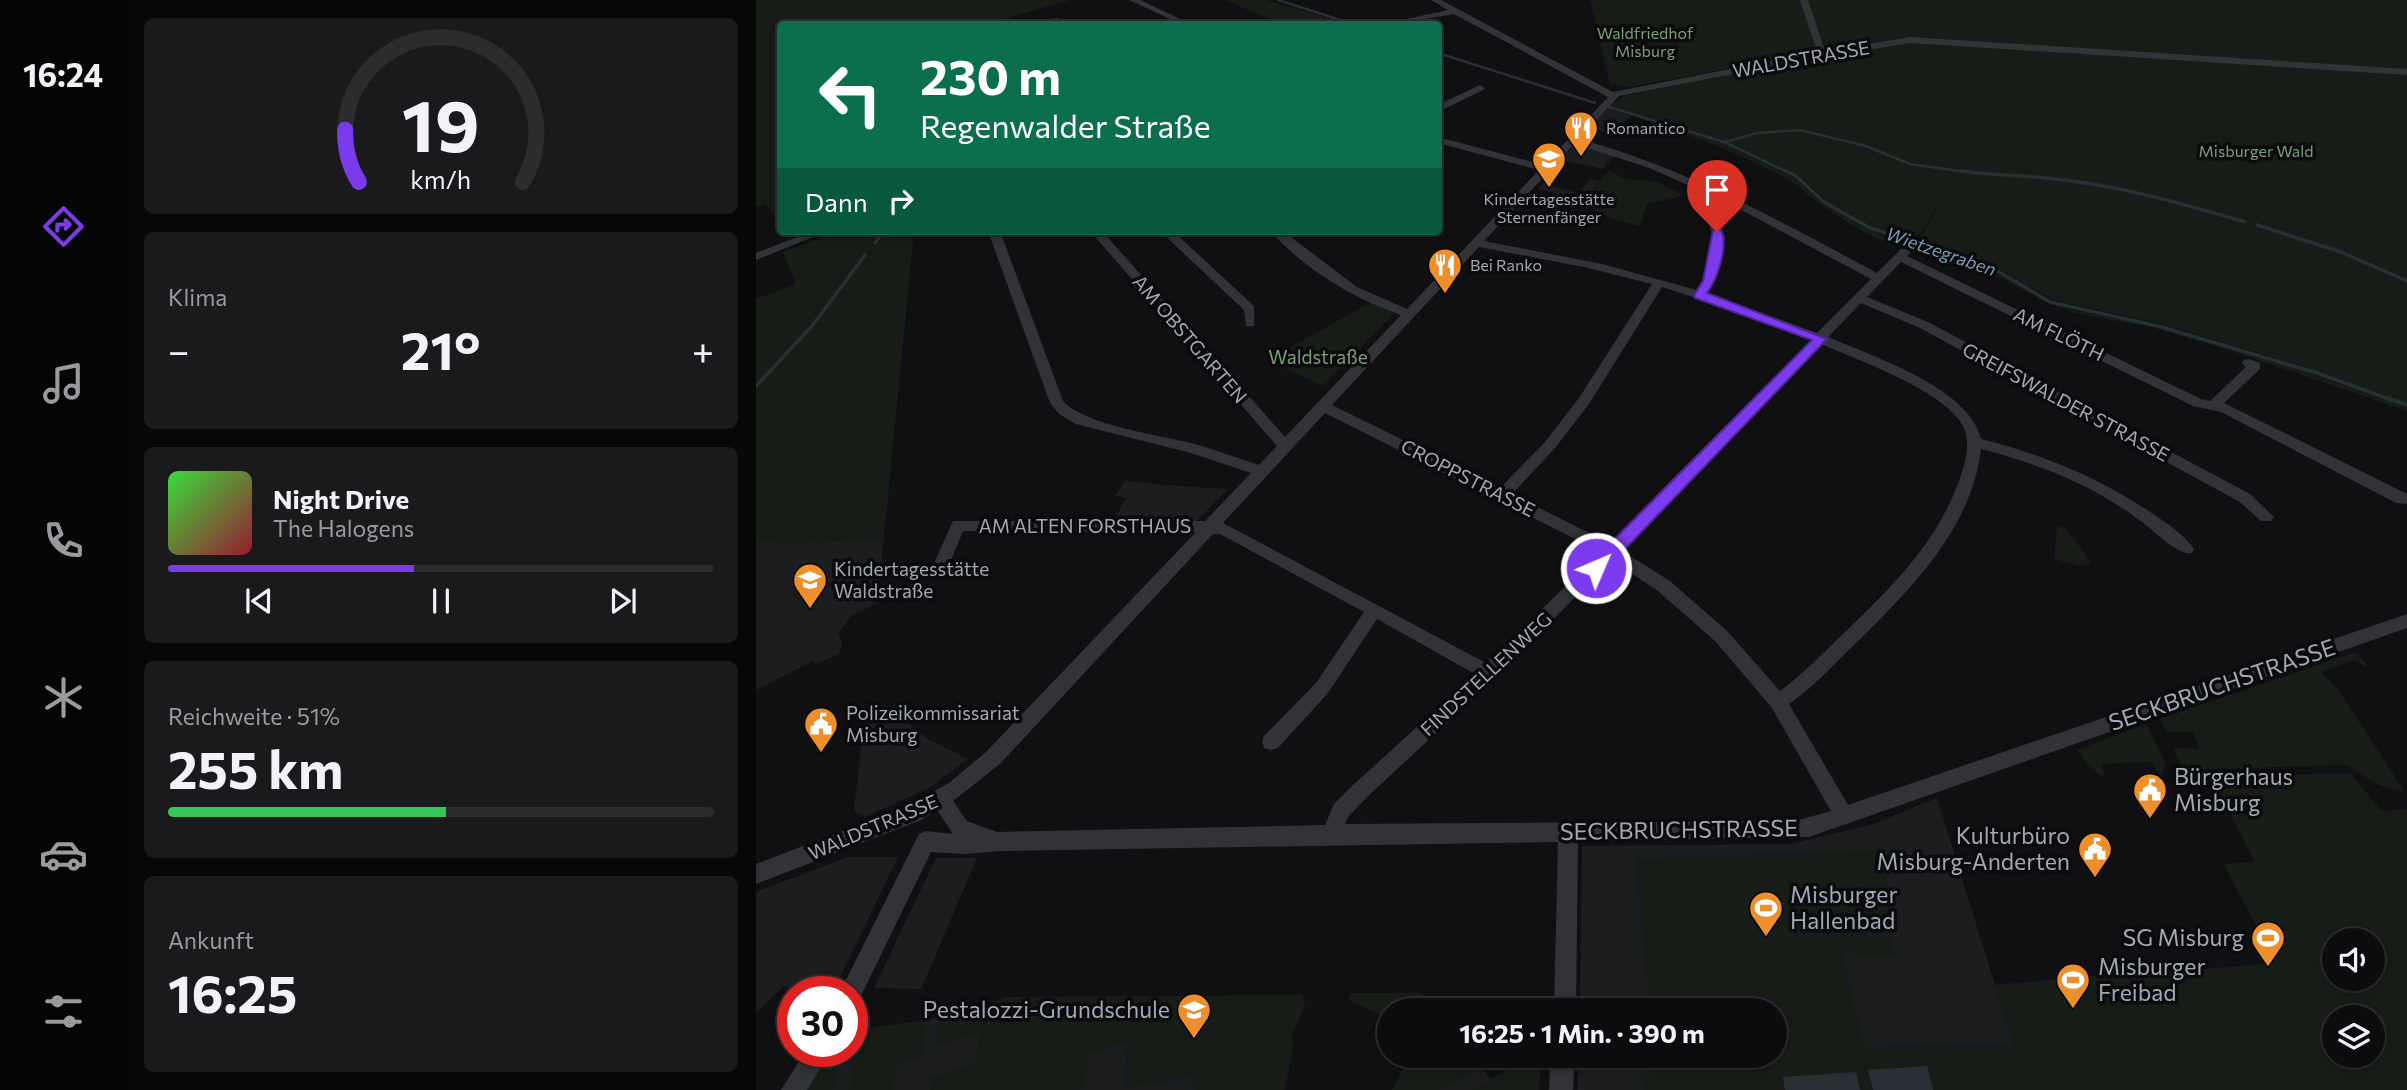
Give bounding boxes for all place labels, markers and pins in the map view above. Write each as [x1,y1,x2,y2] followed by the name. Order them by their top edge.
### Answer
[1562,109,1600,158] restaurant icon: Romantico
[1606,118,1685,137] place label: Romantico
[1530,140,1568,189] school or university icon: Kindertagesstätte Sternenfänger
[1687,160,1747,232] pin
[1484,189,1614,226] place label: Kindertagesstätte Sternenfänger
[1426,246,1464,295] restaurant icon: Bei Ranko
[1470,255,1542,274] place label: Bei Ranko
[834,557,989,602] place label: Kindertagesstätte Waldstraße
[791,561,829,610] school or university icon: Kindertagesstätte Waldstraße
[846,701,1020,746] place label: Polizeikommissariat Misburg
[802,705,840,754] public building icon: Polizeikommissariat Misburg
[2174,762,2293,816] place label: Bürgerhaus Misburg
[2131,771,2169,820] public building icon: Bürgerhaus Misburg
[1877,821,2070,875] place label: Kulturbüro Misburg-Anderten
[2076,830,2114,879] public building icon: Kulturbüro Misburg-Anderten
[1790,880,1898,934] place label: Misburger Hallenbad
[1747,889,1785,938] sports icon: Misburger Hallenbad
[2249,919,2287,968] sports icon: SG Misburg
[2123,923,2244,951] place label: SG Misburg
[2098,952,2206,1006] place label: Misburger Freibad
[2054,961,2092,1010] sports icon: Misburger Freibad
[1175,991,1213,1040] school or university icon: Pestalozzi-Grundschule
[923,995,1170,1023] place label: Pestalozzi-Grundschule

